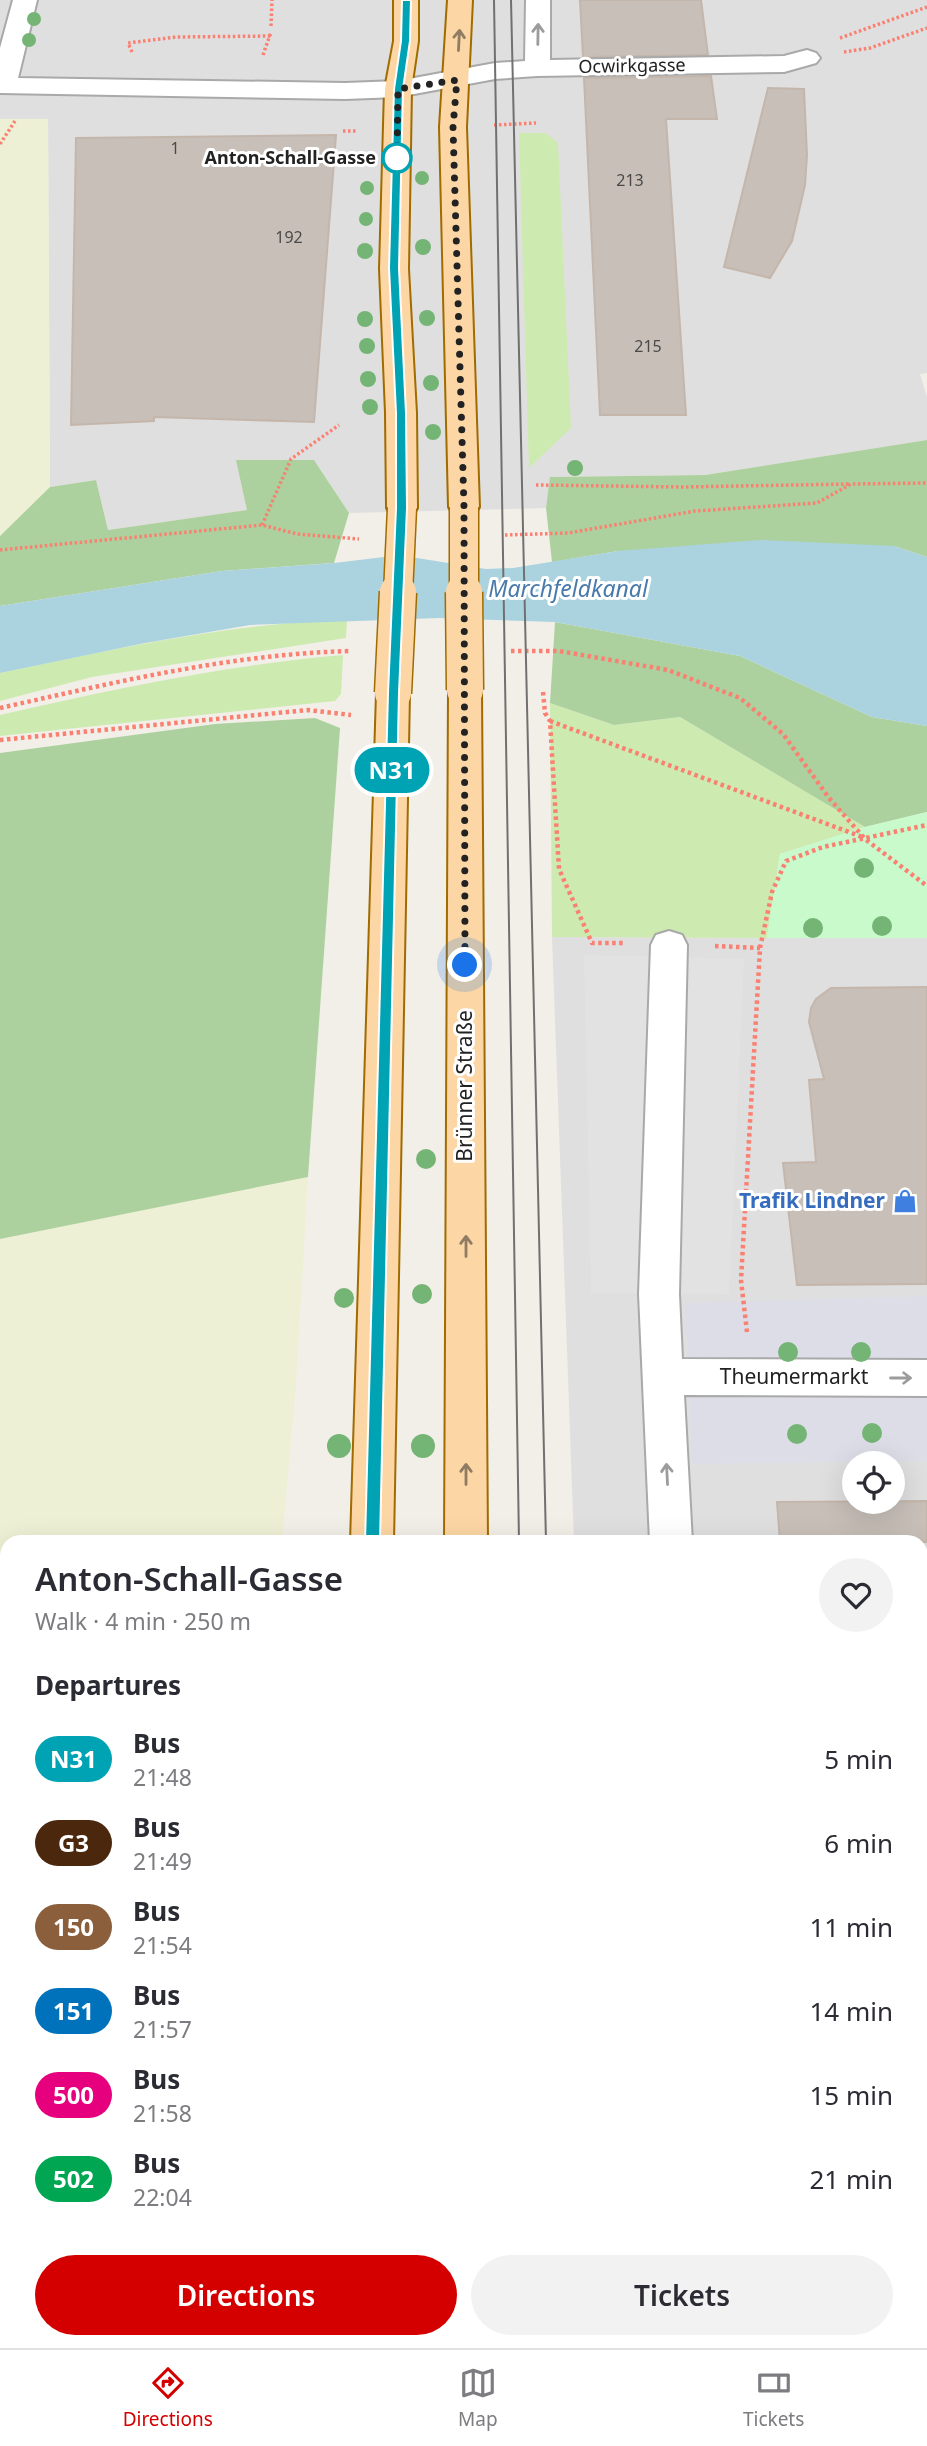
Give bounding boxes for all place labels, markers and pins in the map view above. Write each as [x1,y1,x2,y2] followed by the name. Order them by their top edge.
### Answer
[382,143,412,173] marker: Anton-Schall-Gasse
[205,145,376,169] place label: Anton-Schall-Gasse
[739,1186,886,1214] place label: Trafik Lindner
[891,1187,919,1215] shop icon: Trafik Lindner

